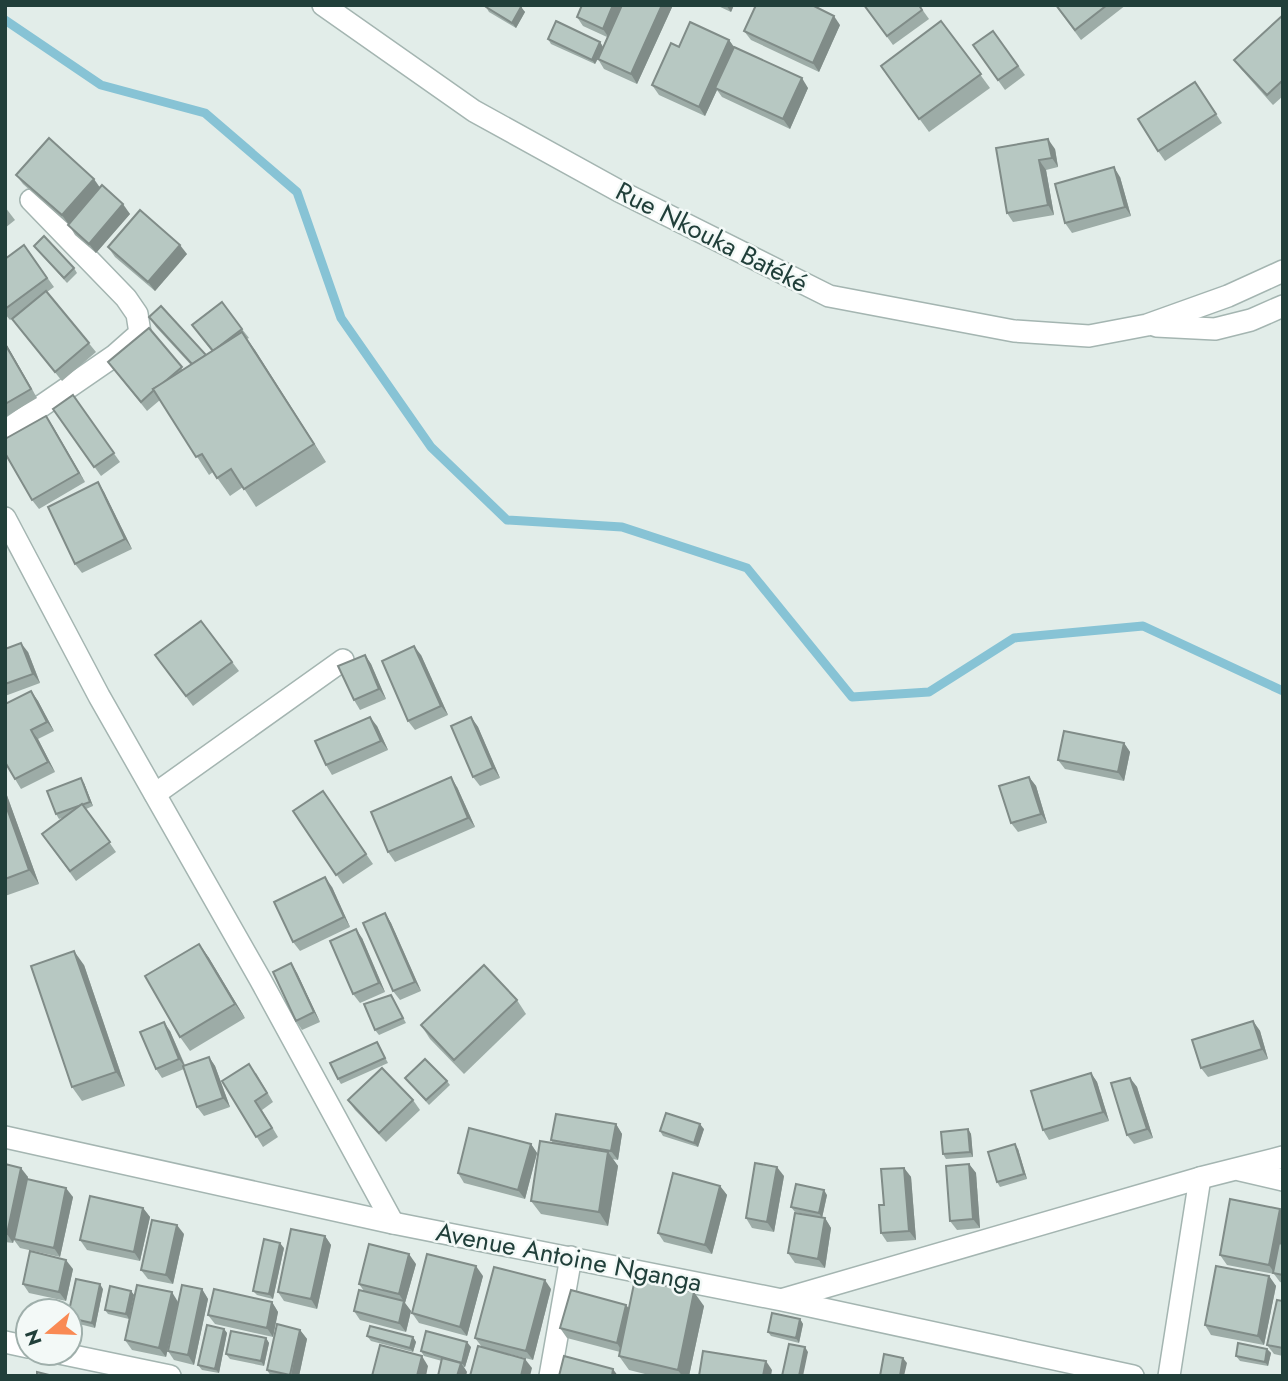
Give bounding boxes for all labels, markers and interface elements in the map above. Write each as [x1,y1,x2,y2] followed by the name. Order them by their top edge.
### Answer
[609,172,815,302] street label: Rue Nkouka Batéké
[433,1213,705,1301] street label: Avenue Antoine Nganga
[14,1297,84,1367] north arrow
[18,1326,49,1349] text: N

